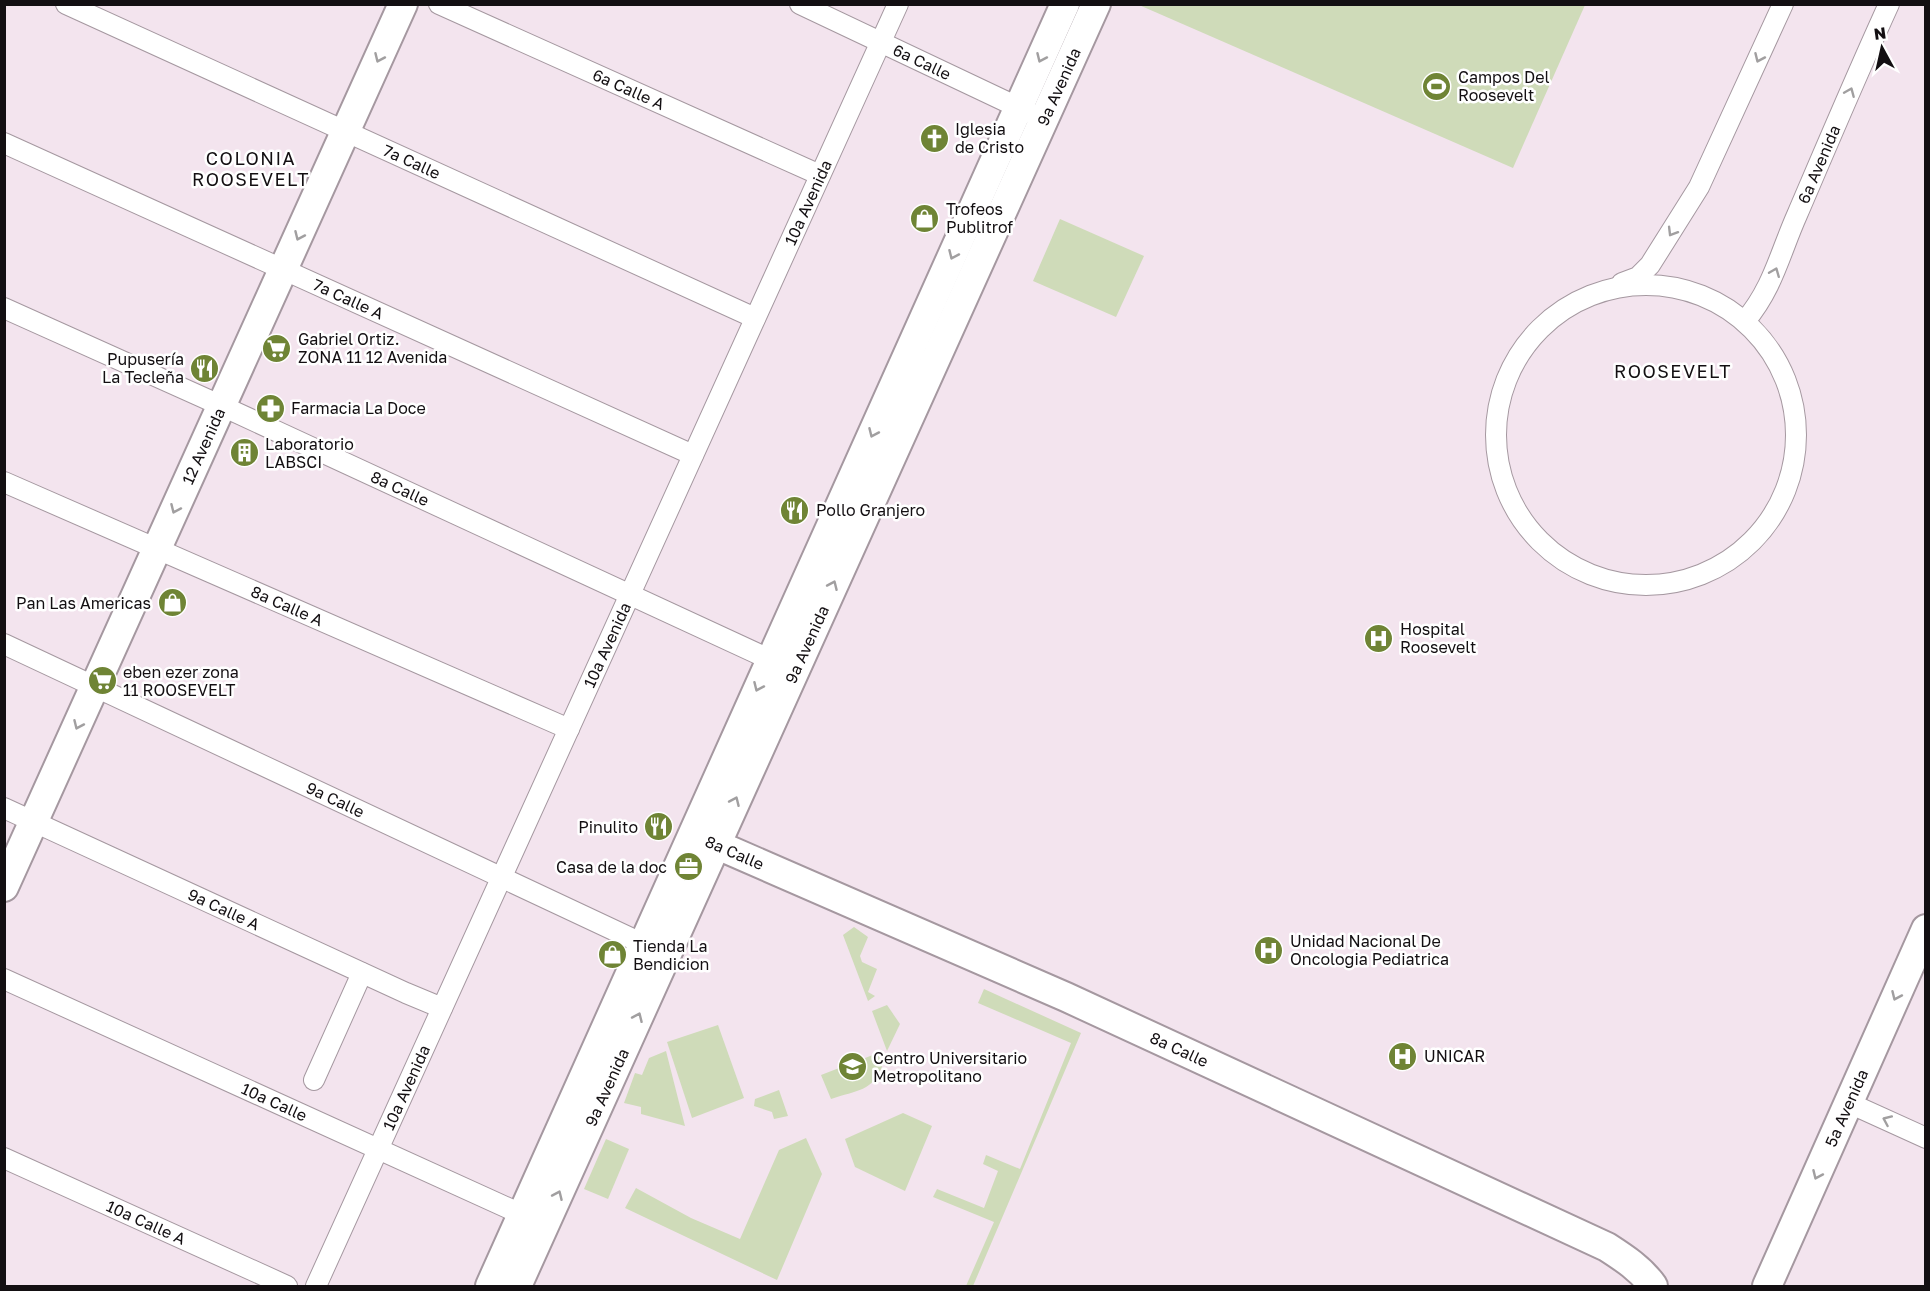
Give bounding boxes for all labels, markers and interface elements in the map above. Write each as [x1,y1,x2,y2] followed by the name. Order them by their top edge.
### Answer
[1852,18,1912,78] north arrow
[1872,22,1887,44] text: N
[890,39,954,84] street label: 6a Calle
[1032,44,1085,129] street label: 9a Avenida
[374,51,386,62] one-way arrow
[1036,51,1048,62] one-way arrow
[1754,51,1766,62] one-way arrow
[590,64,668,114] street label: 6a Calle A
[1458,67,1550,105] place label: Campos Del Roosevelt
[1421,70,1453,102] sports icon: Campos Del Roosevelt
[1843,87,1855,98] one-way arrow
[955,119,1024,157] place label: Iglesia de Cristo
[918,122,950,154] church icon: Iglesia de Cristo
[1793,122,1844,206] street label: 6a Avenida
[380,140,444,183] street label: 7a Calle
[192,147,310,190] district label: COLONIA ROOSEVELT
[780,157,836,248] street label: 10a Avenida
[946,199,1013,237] place label: Trofeos Publitrof
[909,202,941,234] shop icon: Trofeos Publitrof
[1668,226,1680,236] one-way arrow
[294,229,306,240] one-way arrow
[948,248,960,259] one-way arrow
[1768,267,1780,278] one-way arrow
[310,274,387,324] street label: 7a Calle A
[298,329,447,367] place label: Gabriel Ortiz. ZONA 11 12 Avenida
[261,332,293,364] supermarket icon: Gabriel Ortiz. ZONA 11 12 Avenida
[102,349,184,387] place label: Pupusería La Tecleña
[189,352,221,384] restaurant icon: Pupusería La Tecleña
[1614,360,1732,382] district label: ROOSEVELT
[254,392,286,424] pharmacy icon: Farmacia La Doce
[291,398,426,418] place label: Farmacia La Doce
[177,405,229,487] street label: 12 Avenida
[868,426,880,437] one-way arrow
[265,434,354,472] place label: Laboratorio LABSCI
[228,437,260,469] building icon: Laboratorio LABSCI
[367,466,432,510] street label: 8a Calle
[779,494,811,526] restaurant icon: Pollo Granjero
[816,500,925,520] place label: Pollo Granjero
[171,503,183,514] one-way arrow
[248,581,327,630] street label: 8a Calle A
[826,581,838,592] one-way arrow
[156,587,188,619] shop icon: Pan Las Americas
[16,593,151,613] place label: Pan Las Americas
[579,599,635,691] street label: 10a Avenida
[780,602,833,687] street label: 9a Avenida
[1400,619,1476,657] place label: Hospital Roosevelt
[1363,622,1395,654] hospital icon: Hospital Roosevelt
[123,662,239,700] place label: eben ezer zona 11 ROOSEVELT
[86,665,118,697] supermarket icon: eben ezer zona 11 ROOSEVELT
[753,681,765,692] one-way arrow
[73,719,85,730] one-way arrow
[303,777,368,822] street label: 9a Calle
[728,797,740,808] one-way arrow
[643,811,675,843] restaurant icon: Pinulito
[578,817,638,837] place label: Pinulito
[702,831,767,874] street label: 8a Calle
[672,851,704,883] office icon: Casa de la doc
[556,857,667,877] place label: Casa de la doc
[185,884,263,934] street label: 9a Calle A
[1290,931,1449,969] place label: Unidad Nacional De Oncologia Pediatrica
[1253,934,1285,966] hospital icon: Unidad Nacional De Oncologia Pediatrica
[633,936,709,974] place label: Tienda La Bendicion
[596,939,628,971] shop icon: Tienda La Bendicion
[1891,990,1903,1001] one-way arrow
[630,1012,642,1023] one-way arrow
[1147,1027,1212,1071] street label: 8a Calle
[1387,1040,1419,1072] hospital icon: UNICAR
[378,1042,434,1133] street label: 10a Avenida
[580,1045,633,1129] street label: 9a Avenida
[1424,1046,1485,1066] place label: UNICAR
[873,1048,1027,1086] place label: Centro Universitario Metropolitano
[836,1051,868,1083] school or university icon: Centro Universitario Metropolitano
[1820,1066,1872,1150] street label: 5a Avenida
[238,1078,310,1125] street label: 10a Calle
[1882,1116,1893,1128] one-way arrow
[1812,1168,1824,1179] one-way arrow
[550,1190,562,1201] one-way arrow
[103,1196,189,1249] street label: 10a Calle A

